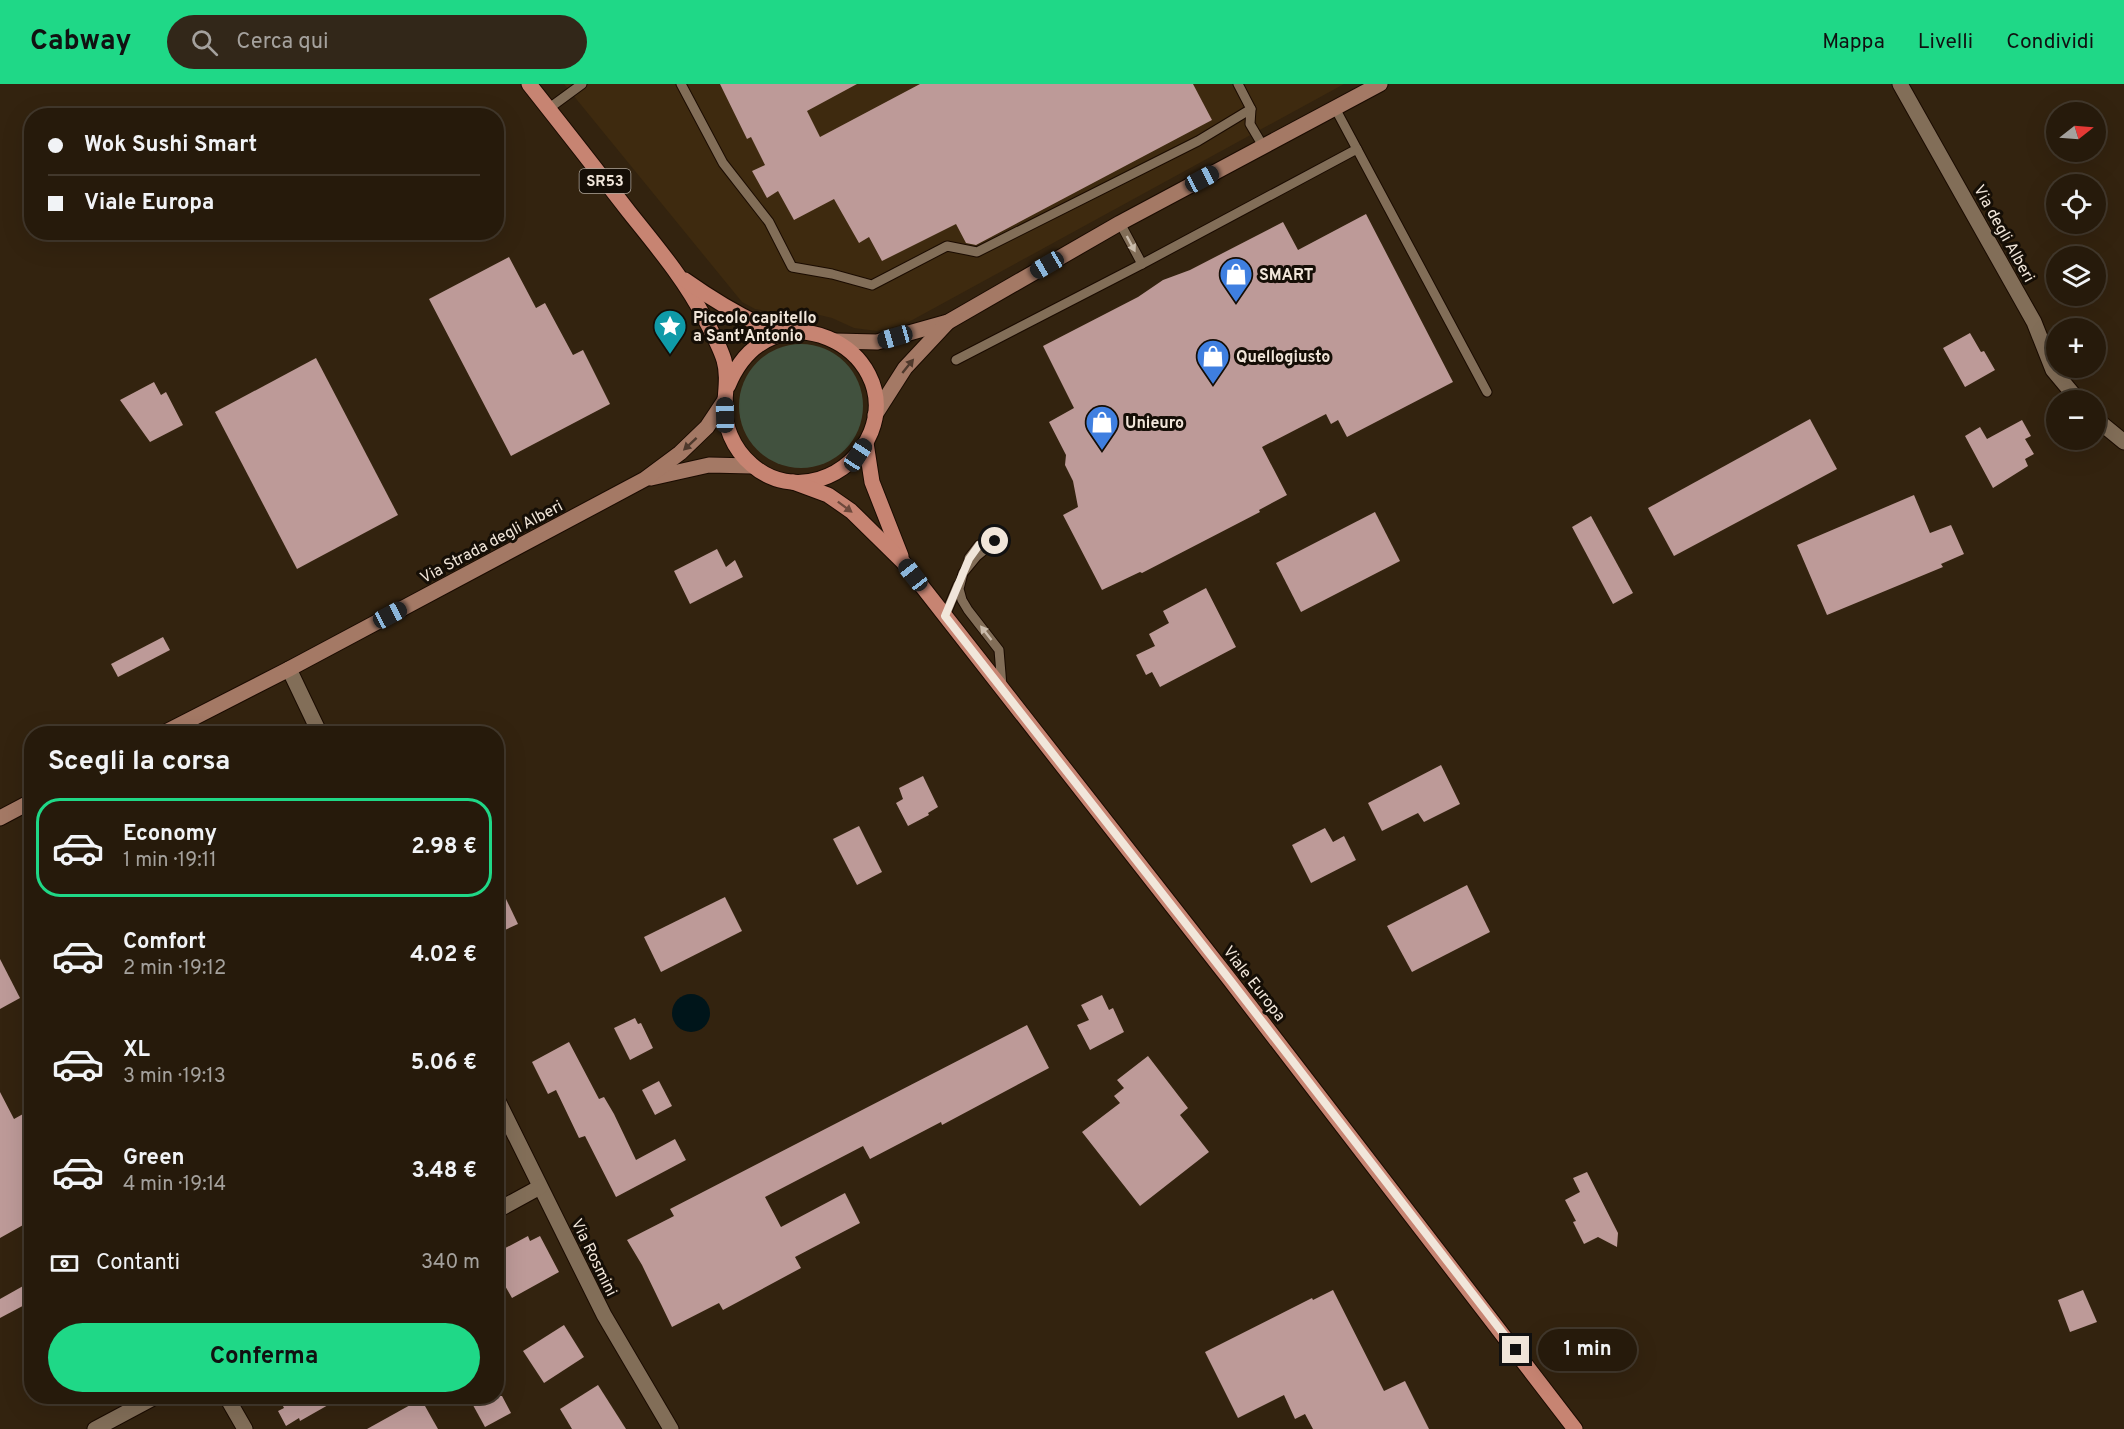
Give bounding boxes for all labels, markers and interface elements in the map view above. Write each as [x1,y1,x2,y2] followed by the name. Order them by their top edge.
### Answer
[167,15,587,69] search box
[30,24,131,60] text: Cabway
[188,26,221,59] icon: search
[236,29,329,56] text: Cerca qui
[1822,29,1885,56] text: Mappa
[1918,29,1973,56] text: Livelli
[2006,29,2094,56] text: Condividi
[2046,102,2106,162] north arrow
[2046,102,2106,450] map controls
[84,132,257,159] text: Wok Sushi Smart
[1182,163,1222,195] car
[580,169,630,193] road number: SR53
[2046,174,2106,234] button: locate
[1968,182,2038,286] street label: Via degli Alberi
[84,190,214,217] text: Viale Europa
[1126,235,1136,252] one-way arrow
[2046,246,2106,306] button: layers
[1027,248,1067,282] car
[1218,256,1254,303] shop icon: SMART
[1259,266,1314,286] place label: SMART
[652,308,688,355] place icon: Piccolo capitello a Sant'Antonio
[693,309,817,347] place label: Piccolo capitello a Sant'Antonio
[2046,318,2106,378] button: +
[875,323,915,351] car
[1195,338,1231,385] shop icon: Quellogiusto
[1236,348,1330,368] place label: Quellogiusto
[901,358,914,374] one-way arrow
[2046,390,2106,450] button: −
[716,397,734,433] car
[1084,404,1120,451] shop icon: Unieuro
[1125,414,1184,434] place label: Unieuro
[841,435,875,475] car
[682,437,697,451] one-way arrow
[417,497,567,589] street label: Via Strada degli Alberi
[837,501,853,513] one-way arrow
[981,527,1008,554] route start
[895,555,931,595] car
[370,599,410,631] car
[979,625,992,641] one-way arrow
[48,745,230,779] text: Scegli la corsa
[51,821,105,875] icon: car
[123,821,217,848] text: Economy
[411,834,477,861] text: 2.98 €
[123,848,217,874] text: 1 min · 19:11
[51,929,105,983] icon: car
[123,929,206,956] text: Comfort
[410,942,477,969] text: 4.02 €
[1218,942,1289,1026] street label: Viale Europa
[123,956,226,982] text: 2 min · 19:12
[51,1037,105,1091] icon: car
[123,1037,150,1064] text: XL
[411,1050,477,1077] text: 5.06 €
[123,1064,226,1090] text: 3 min · 19:13
[51,1145,105,1199] icon: car
[123,1145,185,1172] text: Green
[412,1158,477,1185] text: 3.48 €
[123,1172,226,1198] text: 4 min · 19:14
[566,1216,621,1300] street label: Via Rosmini
[48,1247,81,1280] icon: cash
[96,1250,180,1277] text: Contanti
[421,1250,480,1276] text: 340 m
[48,1323,480,1392] button: Conferma
[1537,1329,1636,1371] callout: 1 min
[1502,1336,1529,1363] route end
[1563,1337,1612,1363] text: 1 min

